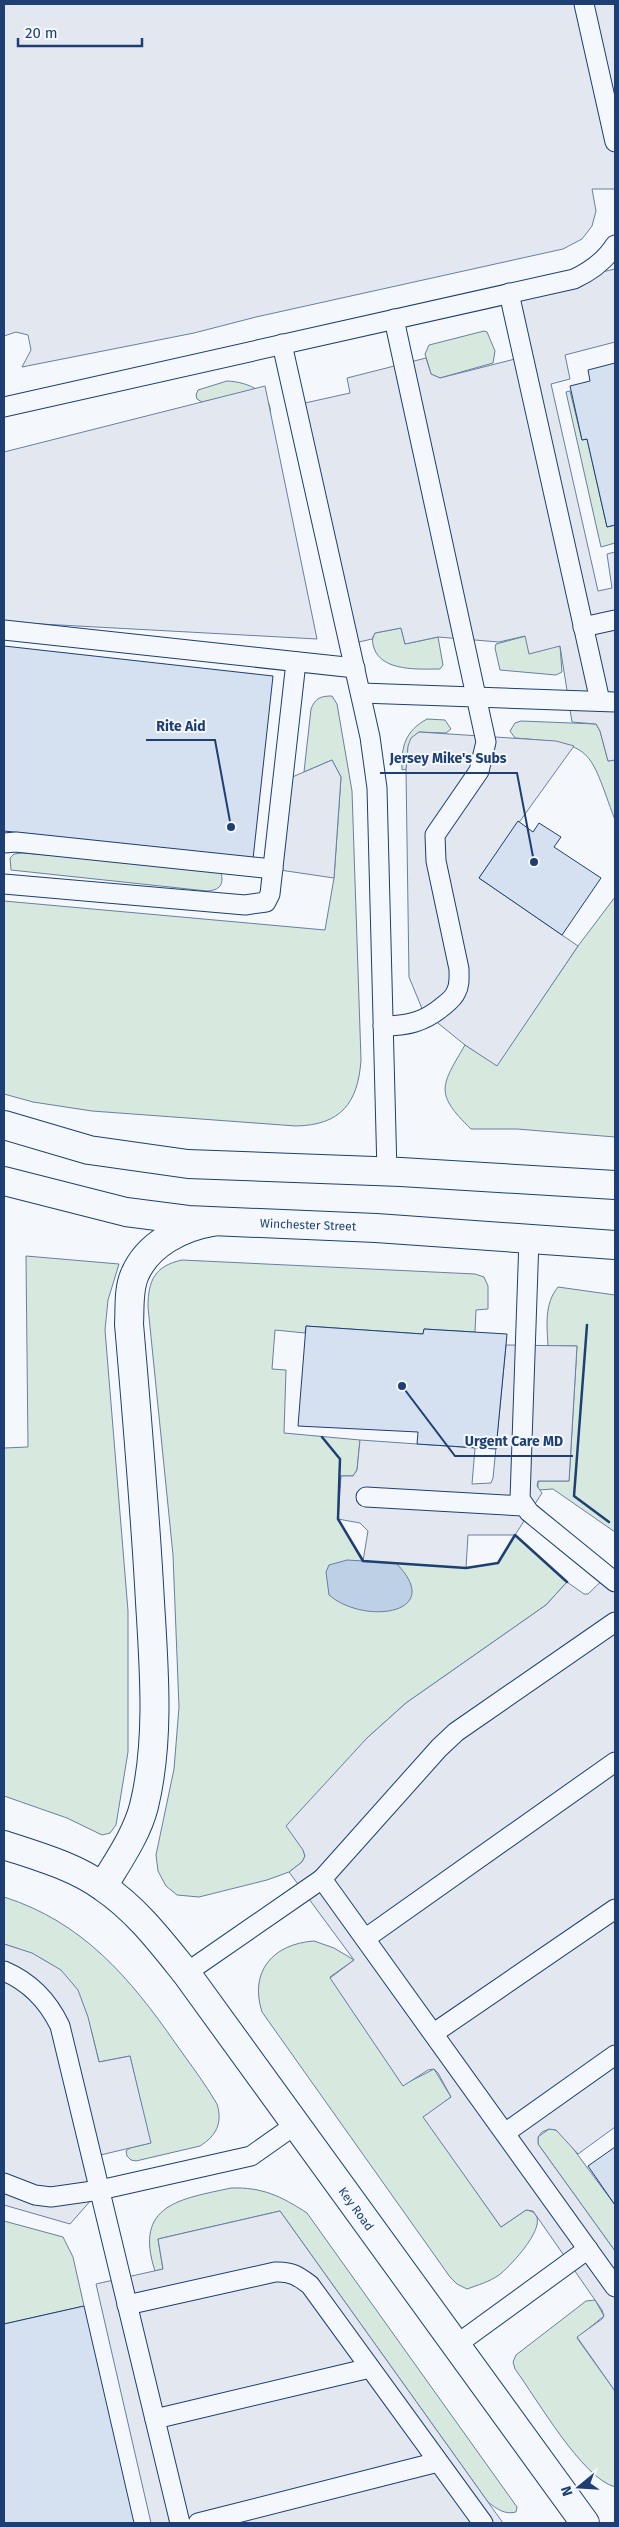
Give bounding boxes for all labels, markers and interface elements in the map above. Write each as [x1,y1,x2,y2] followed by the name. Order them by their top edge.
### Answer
[18,15,141,47] scale bar
[25,24,58,42] text: 20 m
[146,711,215,740] callout: Rite Aid
[156,718,206,735] text: Rite Aid
[380,744,517,773] callout: Jersey Mike's Subs
[388,750,507,767] text: Jersey Mike's Subs
[260,1216,357,1234] street label: Winchester Street
[455,1427,573,1456] callout: Urgent Care MD
[465,1433,563,1450] text: Urgent Care MD
[336,2185,376,2233] street label: Key Road
[554,2462,604,2512] north arrow
[558,2484,577,2498] text: N

